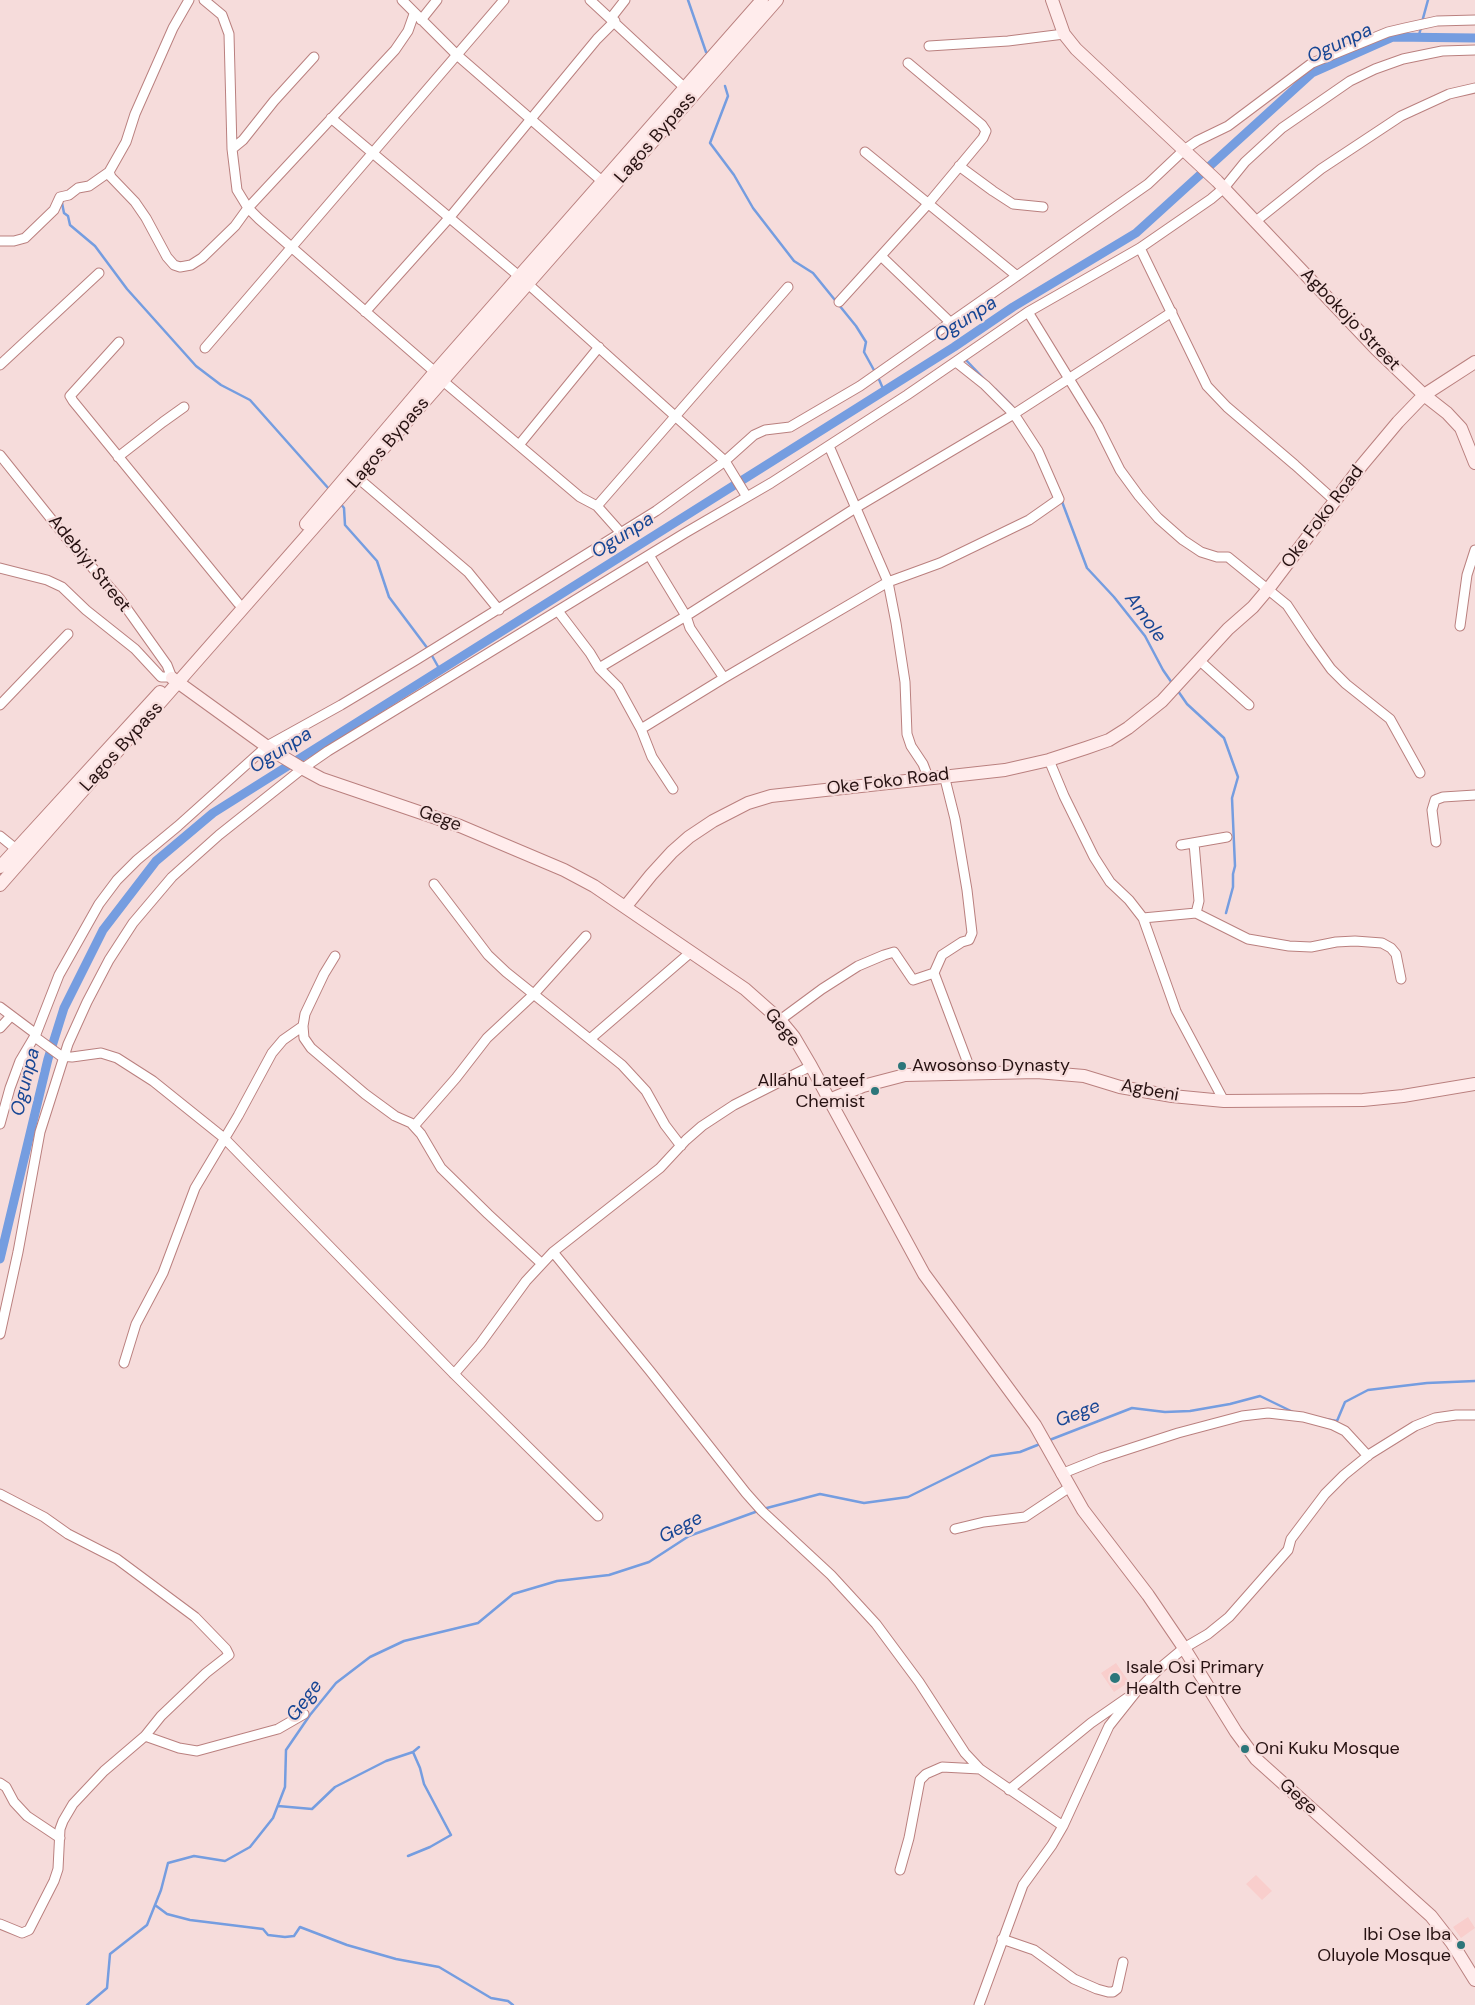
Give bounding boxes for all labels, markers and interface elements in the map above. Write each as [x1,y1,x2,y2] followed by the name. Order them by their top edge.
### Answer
[1304,19,1376,69] water label: Ogunpa
[611,88,701,188] street label: Lagos Bypass
[1296,264,1404,376] street label: Agbokojo Street
[930,292,1002,348] water label: Ogunpa
[344,393,434,493] street label: Lagos Bypass
[1277,461,1369,573] street label: Oke Foko Road
[587,508,659,564] water label: Ogunpa
[43,511,135,617] street label: Adebiyi Street
[1119,589,1171,647] water label: Amole
[76,698,168,796] street label: Lagos Bypass
[245,723,317,779] water label: Ogunpa
[826,764,950,800] street label: Oke Foko Road
[416,801,464,837] street label: Gege
[760,1004,804,1052] street label: Gege
[7,1046,45,1118] water label: Ogunpa
[912,1055,1070,1077] place label: Awosonso Dynasty
[896,1060,908,1072] marker: Awosonso Dynasty
[757,1070,865,1112] place label: Allahu Lateef Chemist
[1119,1075,1181,1107] street label: Agbeni
[869,1085,881,1097] marker: Allahu Lateef Chemist
[1052,1395,1104,1433] water label: Gege
[655,1507,707,1549] water label: Gege
[1126,1657,1264,1700] place label: Isale Osi Primary Health Centre
[1108,1671,1122,1685] marker: Isale Osi Primary Health Centre
[282,1676,328,1726] water label: Gege
[1255,1738,1400,1760] place label: Oni Kuku Mosque
[1239,1743,1251,1755] marker: Oni Kuku Mosque
[1275,1774,1321,1820] street label: Gege
[1317,1924,1451,1966] place label: Ibi Ose Iba Oluyole Mosque
[1455,1939,1467,1951] marker: Ibi Ose Iba Oluyole Mosque

